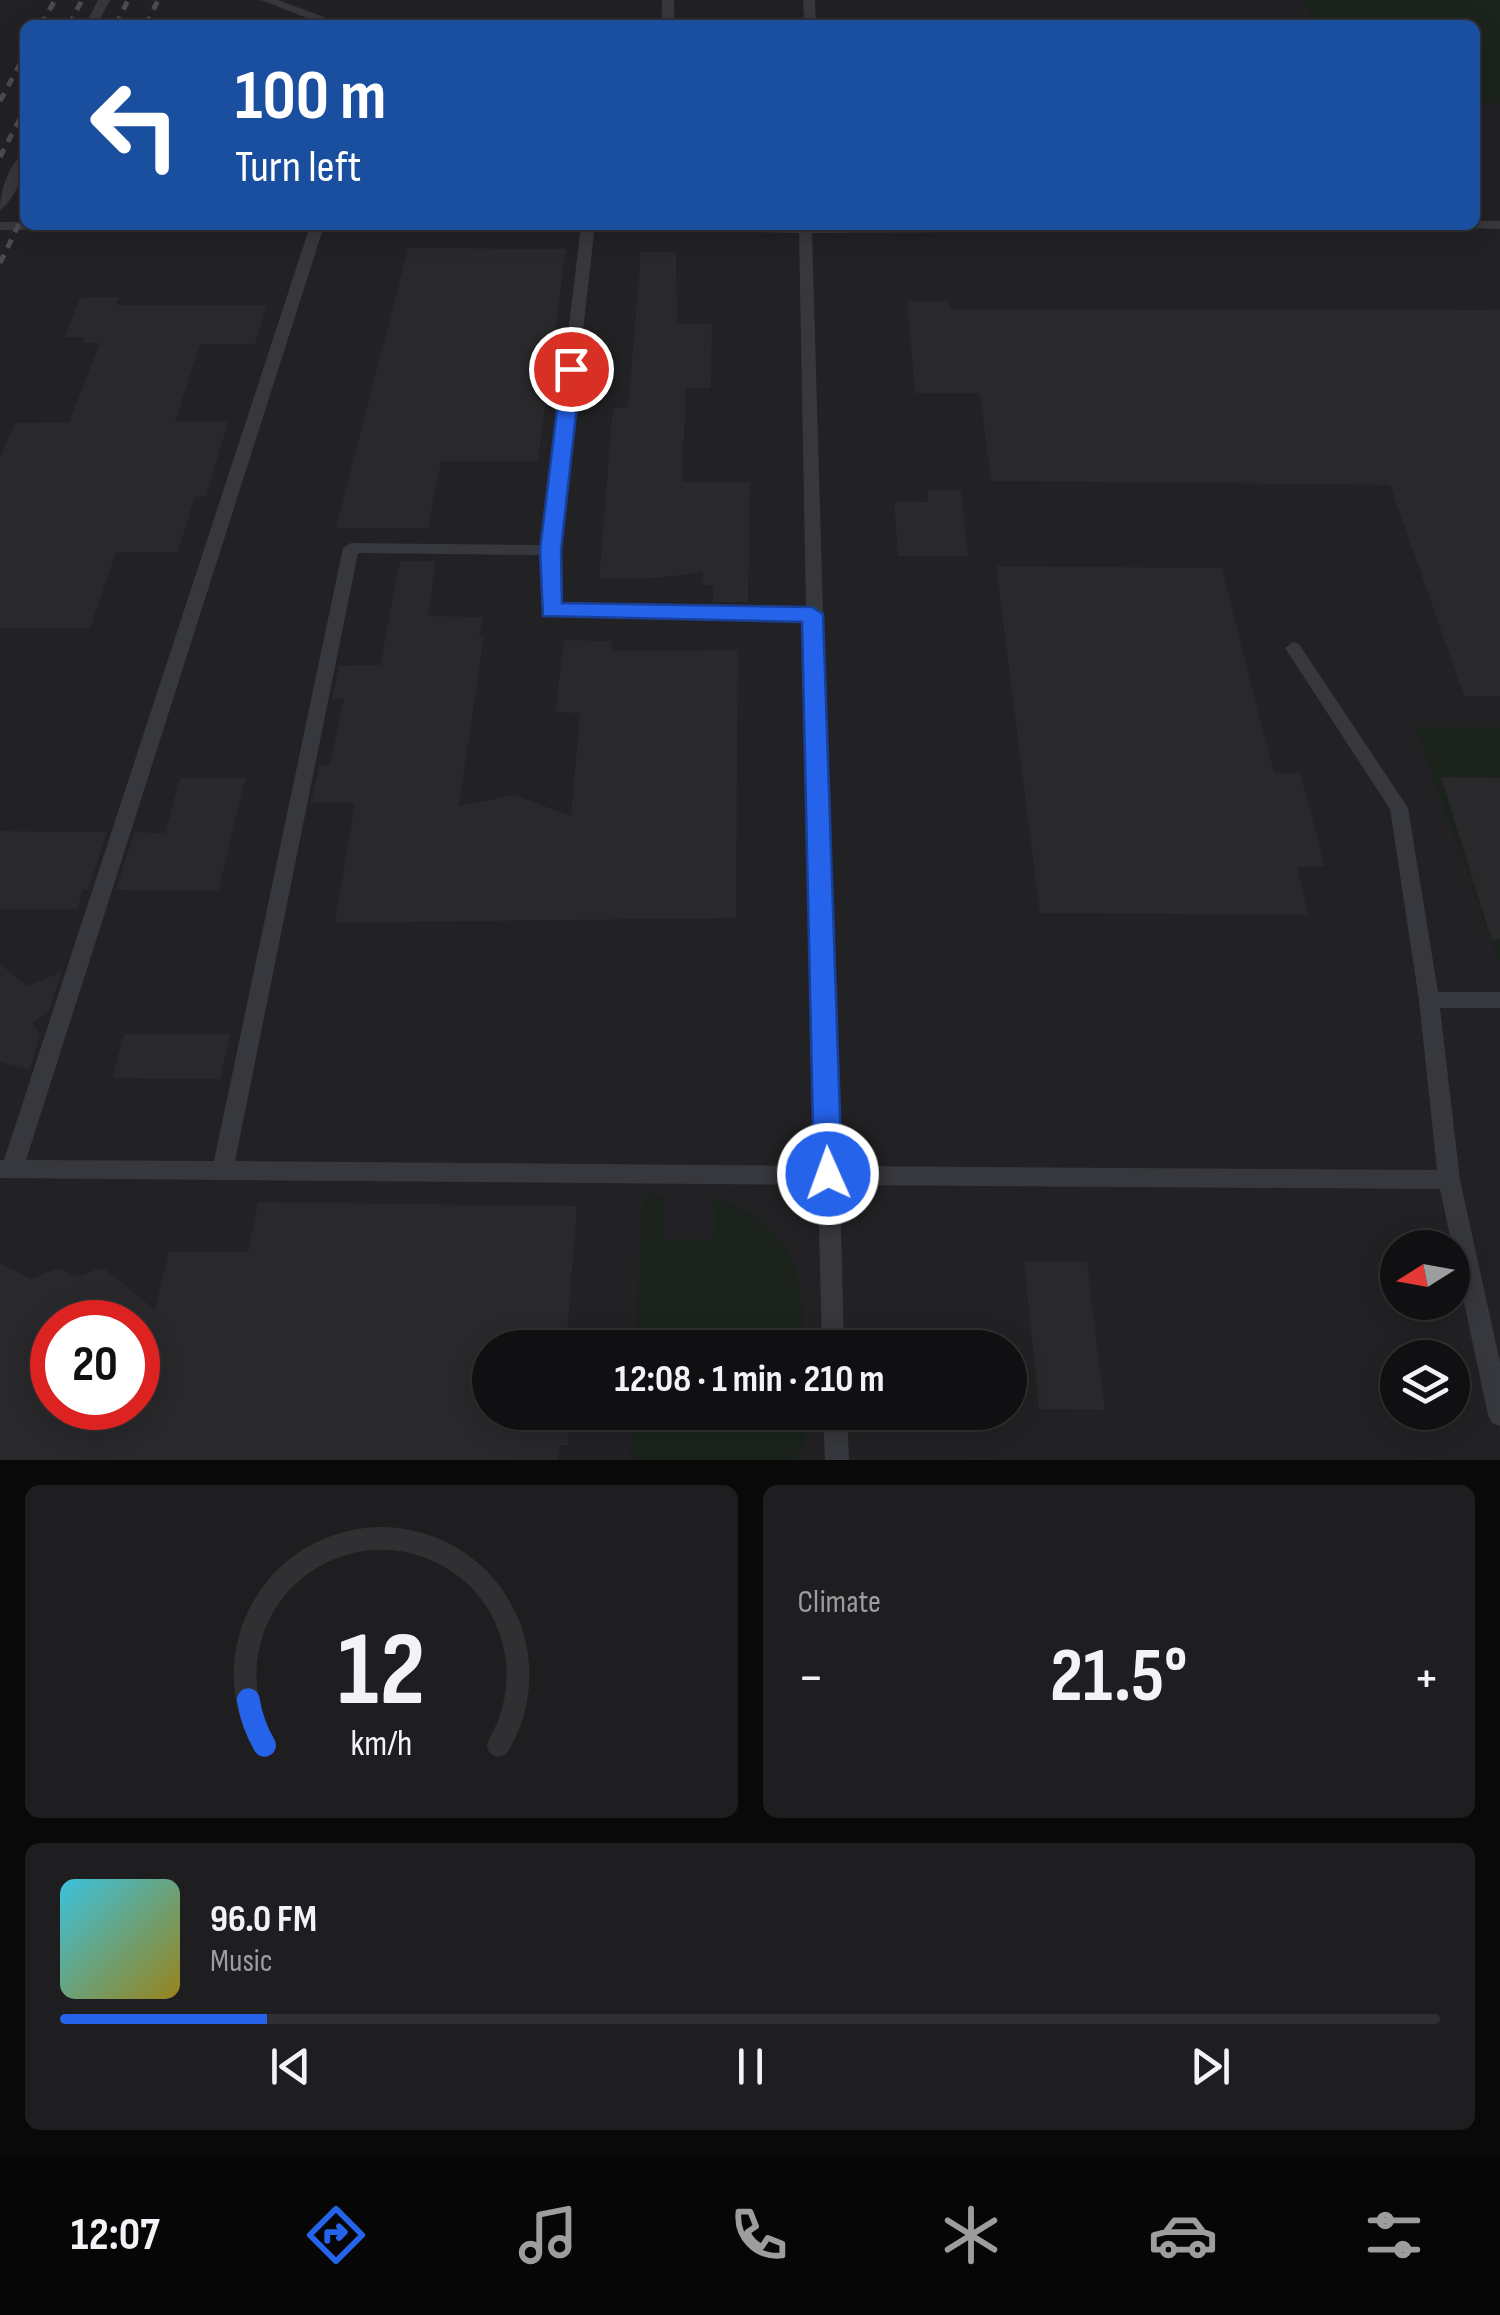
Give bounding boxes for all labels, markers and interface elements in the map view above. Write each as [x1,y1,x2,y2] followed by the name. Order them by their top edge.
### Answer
[235,55,386,139] text: 100 m
[70,60,200,190] icon: left
[235,140,361,195] text: Turn left
[529,327,614,412] pin
[544,342,599,397] icon: arrive
[776,1122,880,1226] position arrow
[1380,1230,1470,1320] north arrow
[1380,1230,1470,1430] map controls
[30,1300,160,1430] speed limit sign: 20
[1380,1340,1470,1430] button: layers
[615,1357,884,1402] text: 12:08 · 1 min · 210 m
[798,1583,881,1622] text: Climate
[337,1609,425,1734] text: 12
[1050,1632,1188,1723] text: 21.5°
[798,1645,824,1712] text: −
[1413,1645,1440,1712] text: +
[350,1723,412,1766] text: km/h
[210,1897,317,1942] text: 96.0 FM
[210,1942,273,1981] text: Music
[263,2039,318,2094] icon: previous
[723,2039,778,2094] icon: pause
[1183,2039,1238,2094] icon: next
[301,2200,371,2270] icon: directions
[513,2200,583,2270] icon: music
[724,2200,794,2270] icon: phone
[936,2200,1006,2270] icon: climate
[1148,2200,1218,2270] icon: car
[1359,2200,1429,2270] icon: filters
[71,2208,160,2263] text: 12:07

